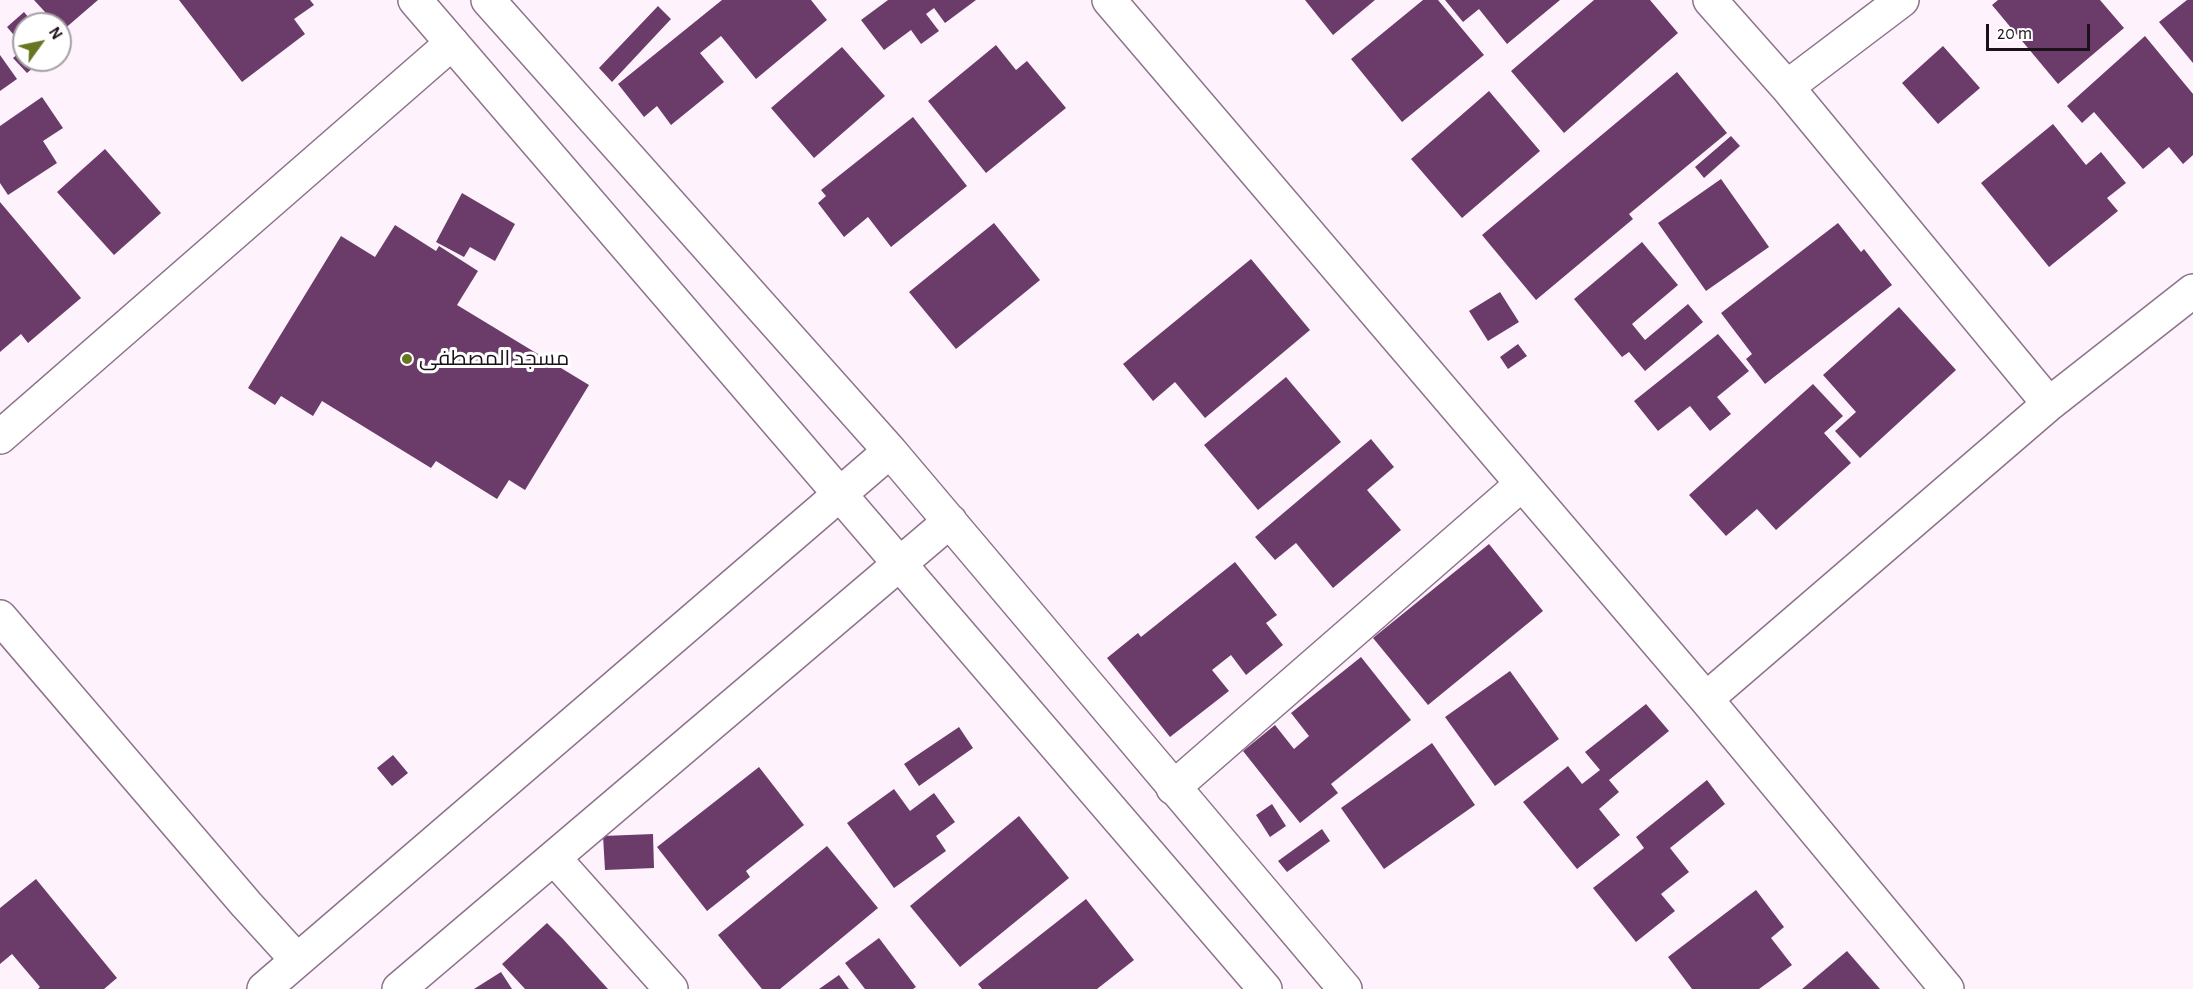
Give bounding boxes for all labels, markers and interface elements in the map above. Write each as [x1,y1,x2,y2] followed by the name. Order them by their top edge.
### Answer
[12,12,72,72] north arrow
[1989,12,2092,50] scale bar
[46,24,65,42] text: N
[1997,25,2032,43] text: 20 m
[419,346,569,372] place label: مسجد المصطفى
[400,352,414,366] marker: مسجد المصطفى

